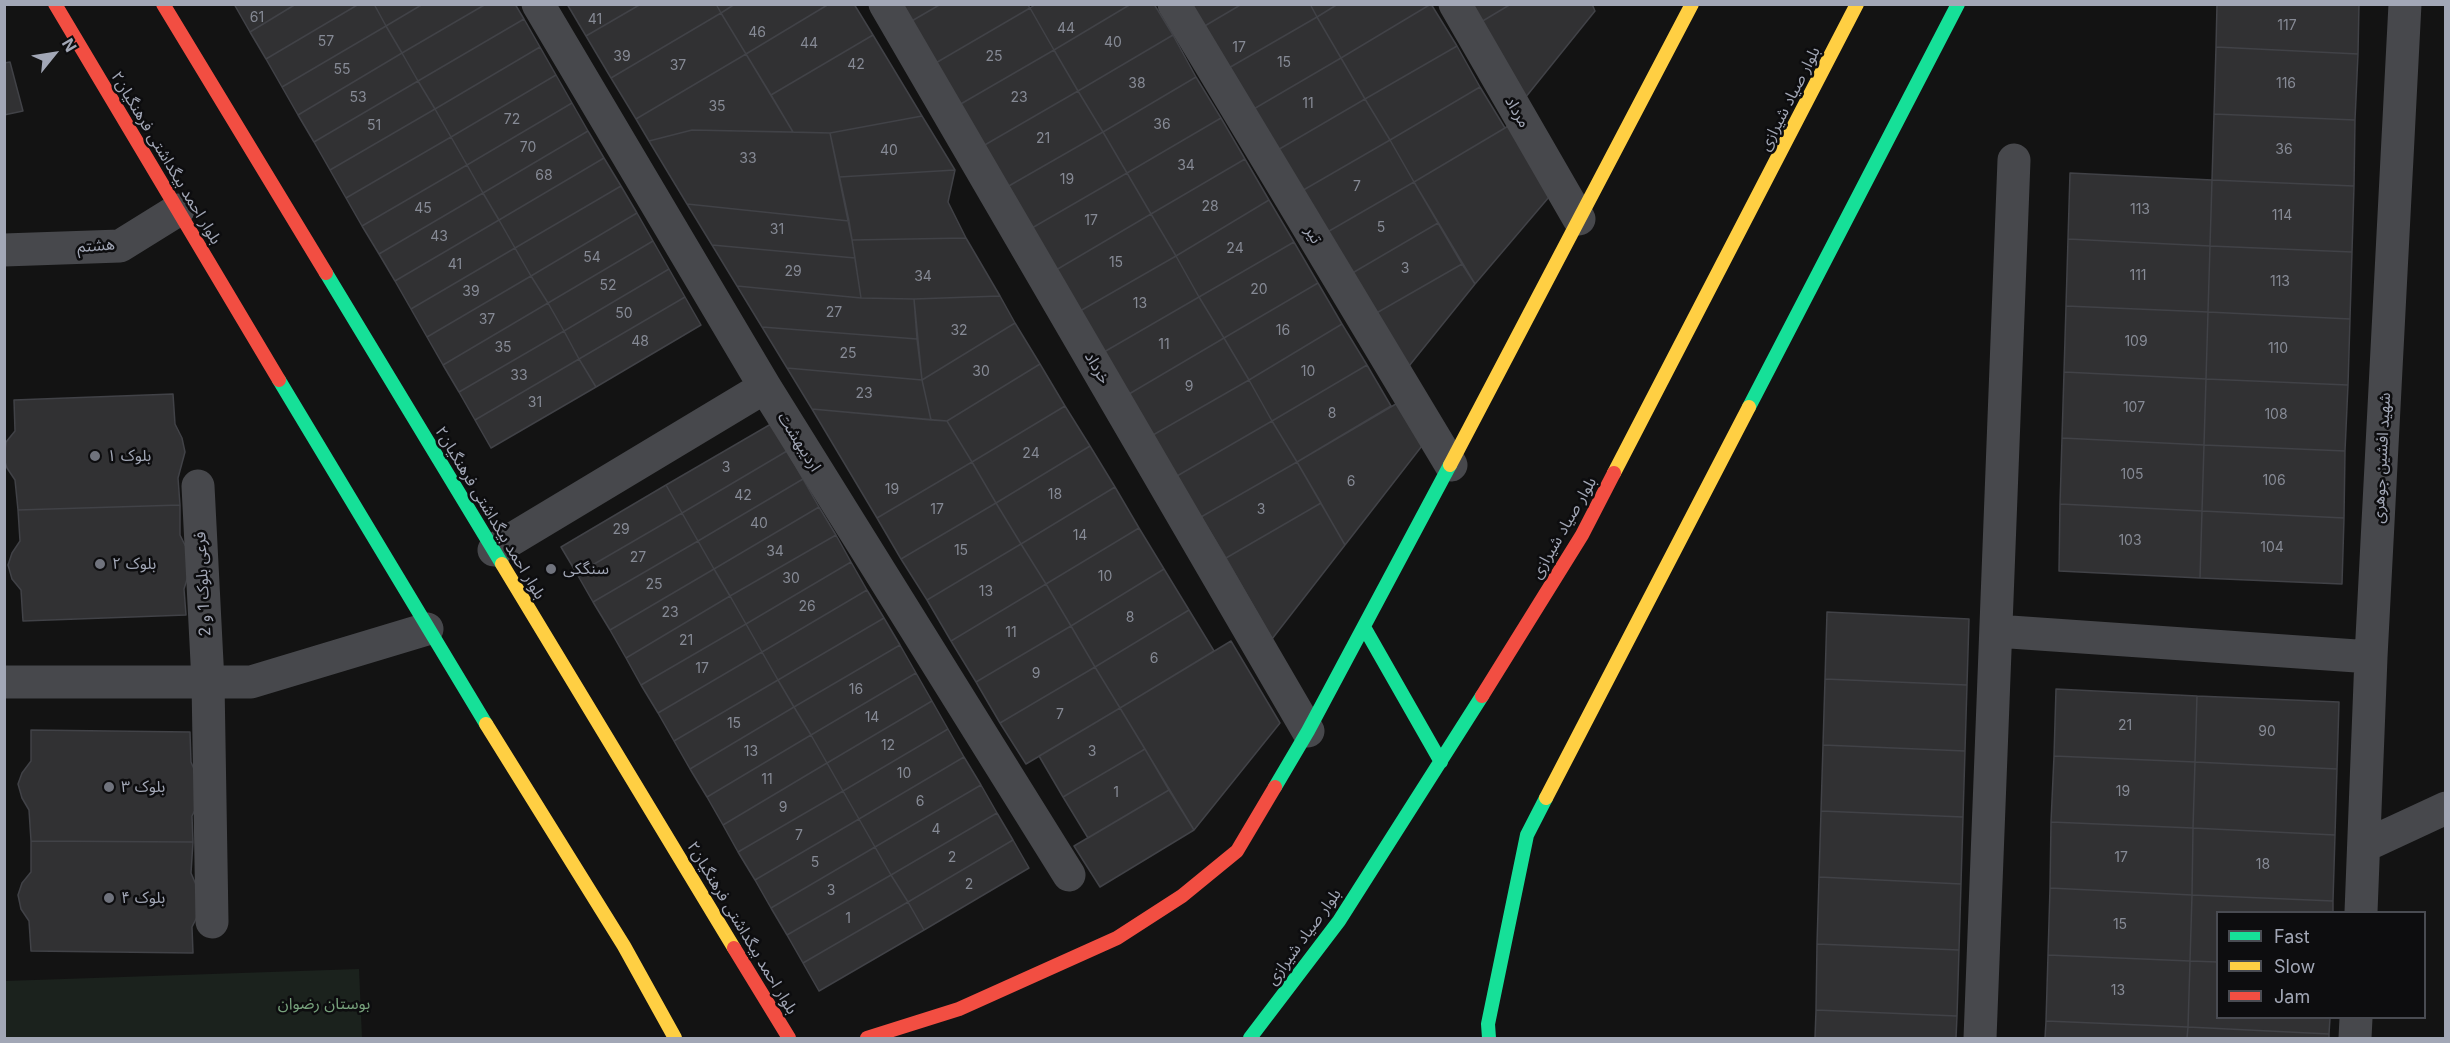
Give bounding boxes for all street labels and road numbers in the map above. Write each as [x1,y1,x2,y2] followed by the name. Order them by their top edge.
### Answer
[1755,44,1825,154] street label: بلوار صیاد شیرازی
[107,68,225,248] street label: بلوار احمد بیگداشتی فرهنگیان۲
[1500,93,1534,131] street label: مرداد
[1300,223,1326,247] street label: تیر
[77,235,115,257] street label: هشتم
[1080,348,1114,388] street label: خرداد
[2369,392,2395,524] street label: شهید افشین جوهری
[773,409,825,475] street label: اردیبهشت
[431,423,549,603] street label: بلوار احمد بیگداشتی فرهنگیان۲
[1527,474,1601,582] street label: بلوار صیاد شیرازی
[191,531,215,637] street label: فرعی بلوک 1 و 2
[683,838,801,1018] street label: بلوار احمد بیگداشتی فرهنگیان۲
[1263,885,1345,989] street label: بلوار صیاد شیرازی

